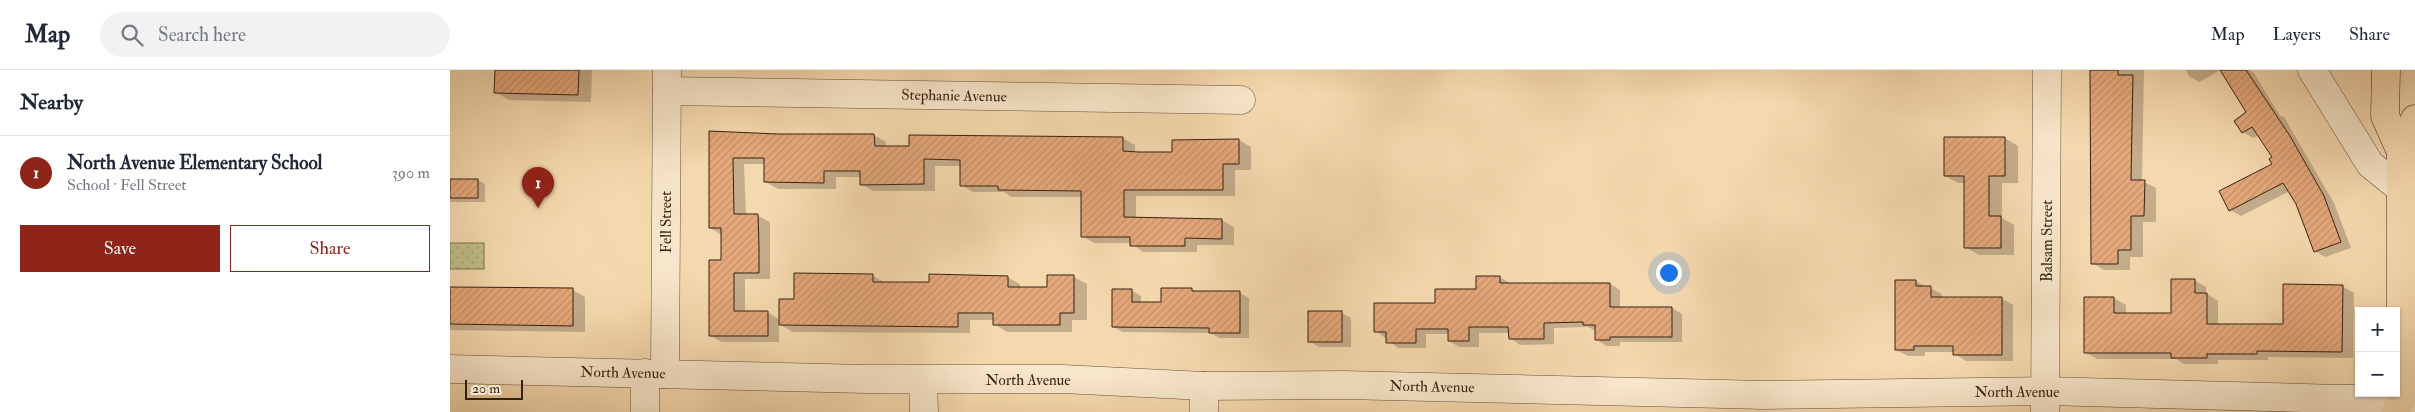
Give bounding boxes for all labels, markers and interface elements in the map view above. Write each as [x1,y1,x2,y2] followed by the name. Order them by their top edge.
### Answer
[100,12,450,57] search box
[25,19,70,50] text: Map
[118,21,146,49] icon: search
[158,23,246,47] text: Search here
[2211,23,2245,46] text: Map
[2273,23,2321,46] text: Layers
[2349,23,2390,46] text: Share
[901,86,1007,107] street label: Stephanie Avenue
[20,89,83,116] text: Nearby
[67,151,322,175] text: North Avenue Elementary School
[33,163,39,183] text: 1
[392,163,430,183] text: 390 m
[522,167,554,208] pin: 1
[67,175,187,195] text: School · Fell Street
[657,191,676,253] street label: Fell Street
[2038,200,2057,282] street label: Balsam Street
[20,225,220,272] button: Save
[230,225,430,272] button: Share
[1656,260,1682,286] your location
[2355,307,2400,397] map controls
[2355,307,2400,352] button: +
[2355,352,2400,397] button: −
[580,363,666,383] street label: North Avenue
[985,371,1071,390] street label: North Avenue
[465,377,522,400] scale bar
[1389,377,1475,397] street label: North Avenue
[472,380,500,397] text: 20 m
[1974,383,2060,402] street label: North Avenue

